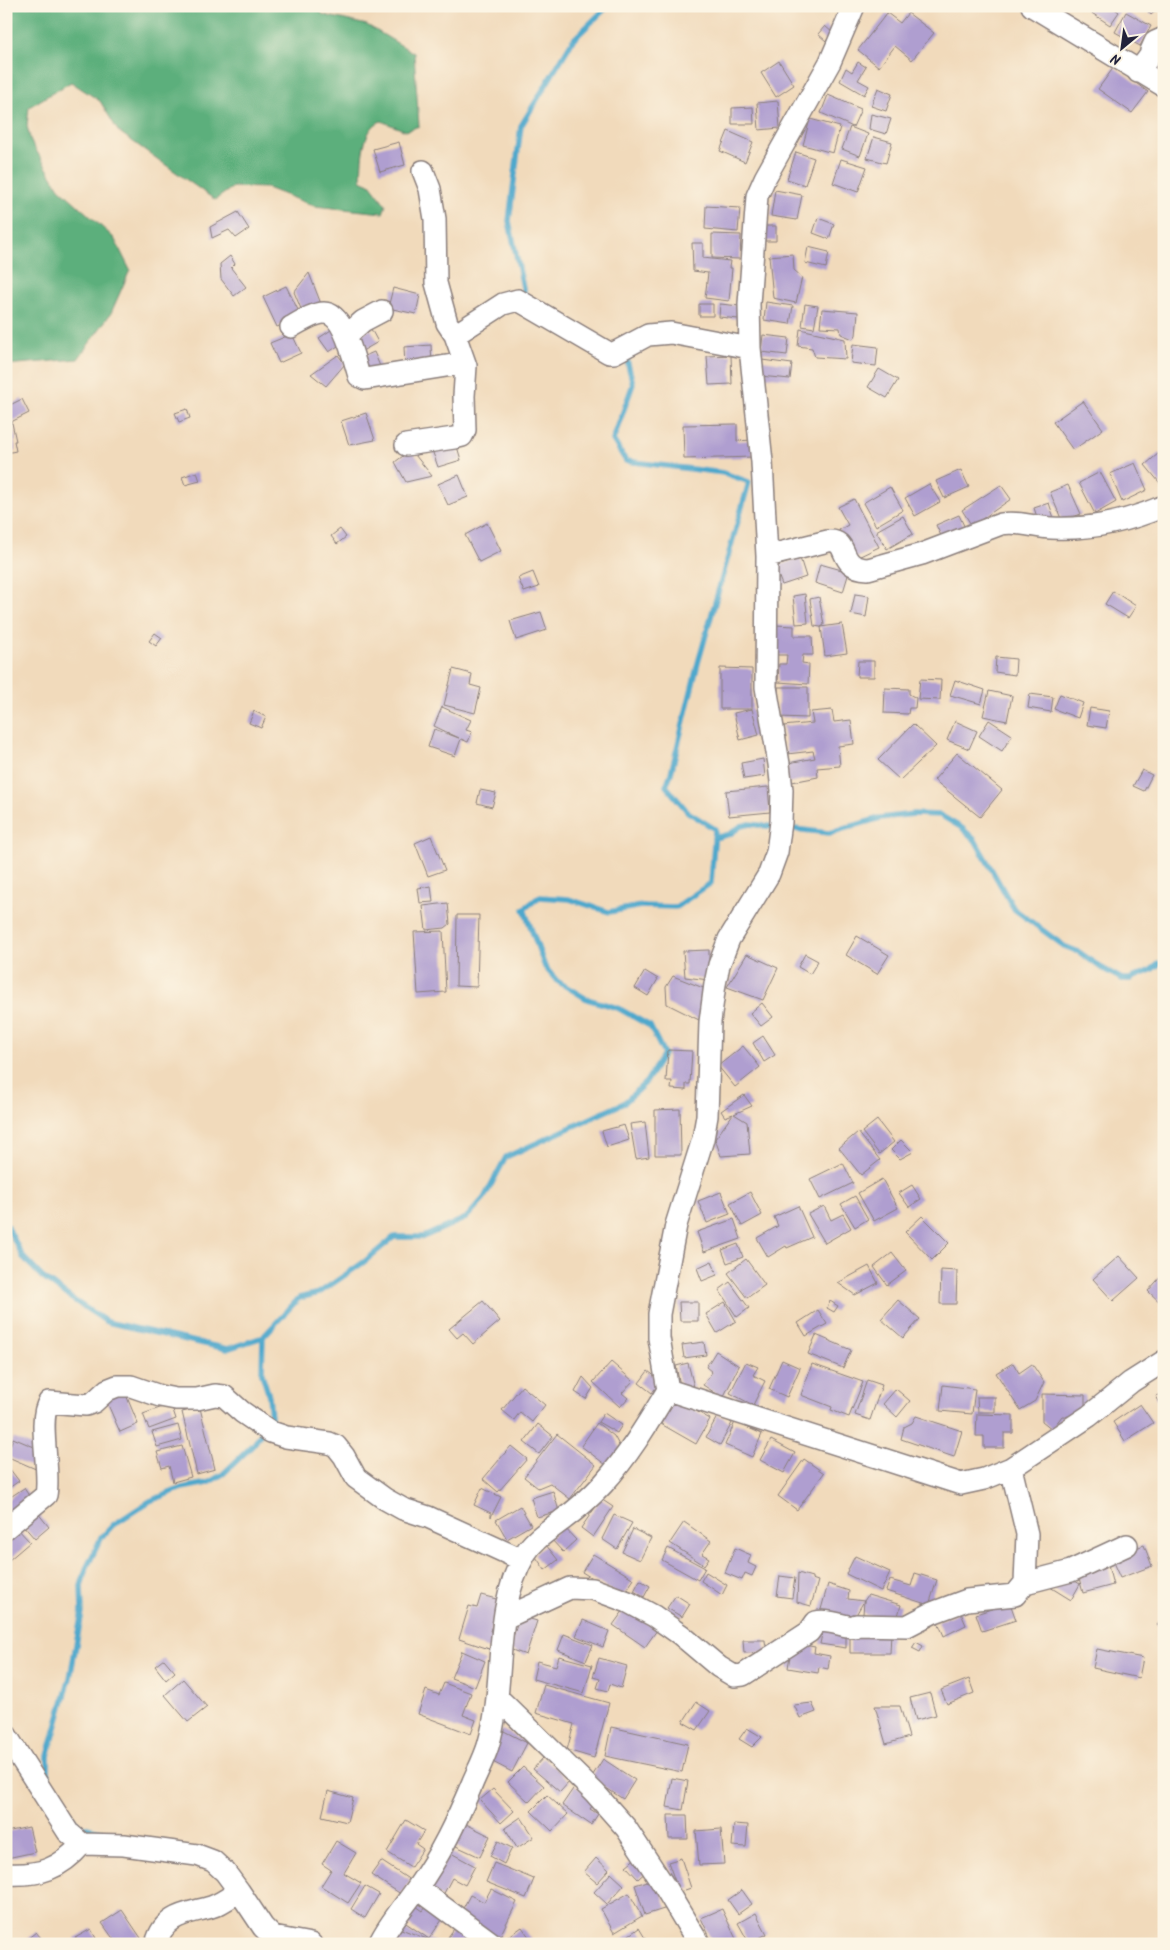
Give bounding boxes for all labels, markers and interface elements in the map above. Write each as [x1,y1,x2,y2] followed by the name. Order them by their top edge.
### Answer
[1098,22,1148,72] north arrow
[1107,47,1125,70] text: N

